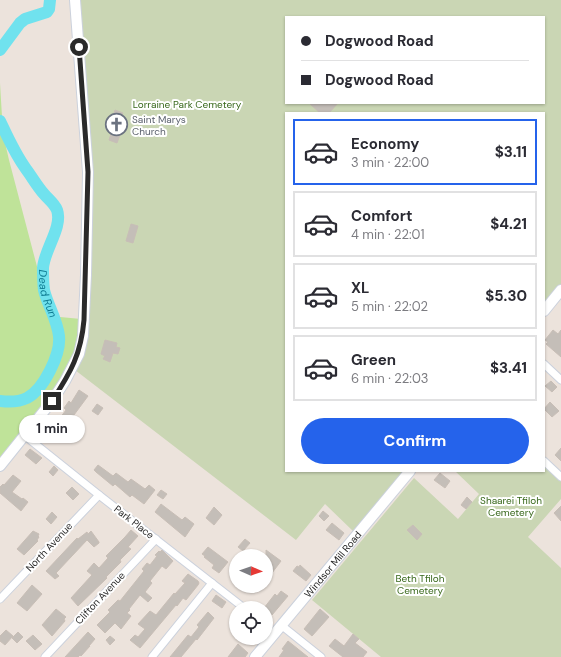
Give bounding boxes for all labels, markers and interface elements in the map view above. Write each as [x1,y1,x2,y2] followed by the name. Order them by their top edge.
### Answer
[325,31,434,51] text: Dogwood Road
[70,38,88,56] route start
[325,70,434,90] text: Dogwood Road
[133,98,242,111] park label: Lorraine Park Cemetery
[104,112,130,138] church icon: Saint Marys Church
[132,113,186,138] place label: Saint Marys Church
[303,134,339,170] icon: car
[351,134,419,154] text: Economy
[495,142,527,162] text: $3.11
[351,154,429,171] text: 3 min · 22:00
[303,206,339,242] icon: car
[351,206,412,226] text: Comfort
[490,214,527,234] text: $4.21
[351,226,425,243] text: 4 min · 22:01
[36,269,60,320] water label: Dead Run
[303,278,339,314] icon: car
[351,278,369,298] text: XL
[485,286,527,306] text: $5.30
[351,298,428,315] text: 5 min · 22:02
[303,350,339,386] icon: car
[351,350,396,370] text: Green
[490,358,527,378] text: $3.41
[351,370,428,387] text: 6 min · 22:03
[43,392,61,410] route end
[19,415,85,443] callout: 1 min
[301,418,529,464] button: Confirm
[36,420,68,437] text: 1 min
[480,494,542,519] park label: Shaarei Tfiloh Cemetery
[111,502,157,542] street label: Park Place
[23,519,75,574] street label: North Avenue
[301,528,364,600] street label: Windsor Mill Road
[229,549,273,593] north arrow
[229,549,273,645] map controls
[72,569,128,627] street label: Clifton Avenue
[395,572,445,597] park label: Beth Tfiloh Cemetery
[229,601,273,645] button: locate

